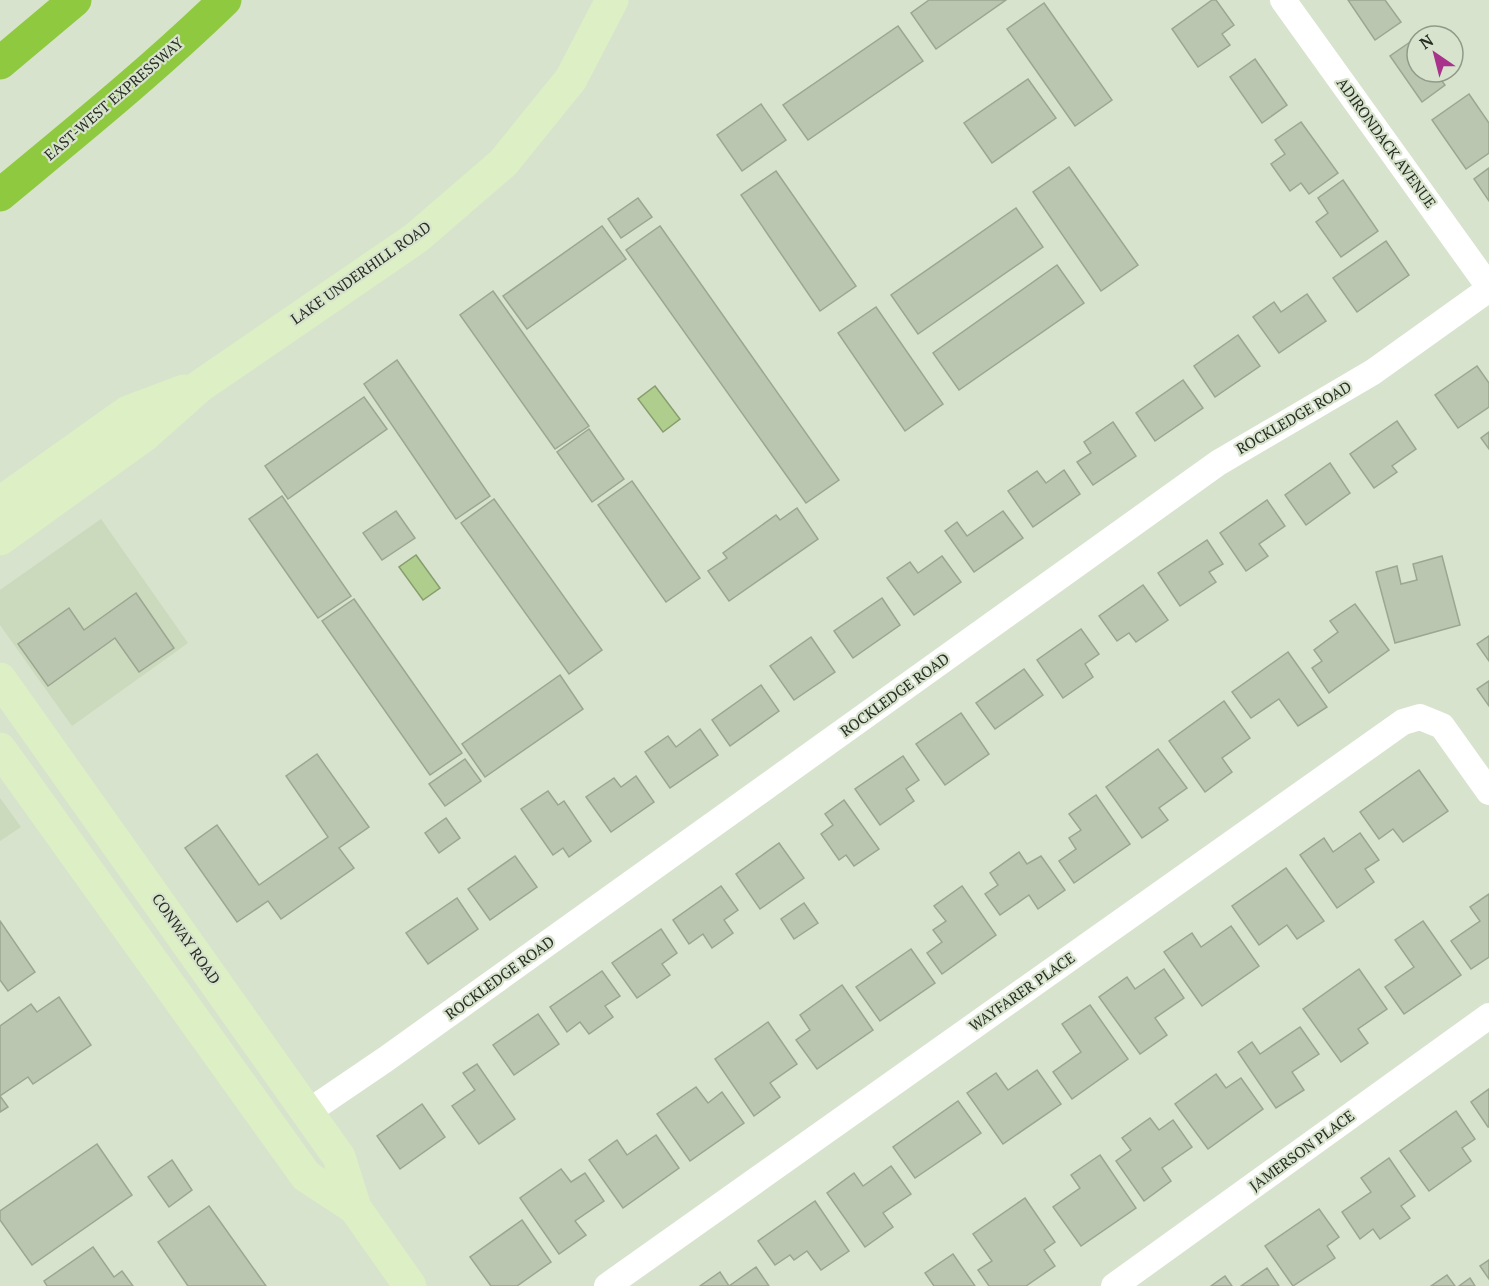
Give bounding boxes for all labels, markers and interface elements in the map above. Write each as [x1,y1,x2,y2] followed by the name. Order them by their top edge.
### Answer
[1405,24,1465,84] north arrow
[1415,29,1438,54] text: N
[40,32,187,164] street label: EAST-WEST EXPRESSWAY
[1333,73,1441,212] street label: ADIRONDACK AVENUE
[286,216,435,328] street label: LAKE UNDERHILL ROAD
[1232,376,1355,458] street label: ROCKLEDGE ROAD
[836,648,953,741] street label: ROCKLEDGE ROAD
[148,889,226,988] street label: CONWAY ROAD
[441,931,558,1024] street label: ROCKLEDGE ROAD
[965,947,1078,1035] street label: WAYFARER PLACE
[1245,1105,1358,1195] street label: JAMERSON PLACE

